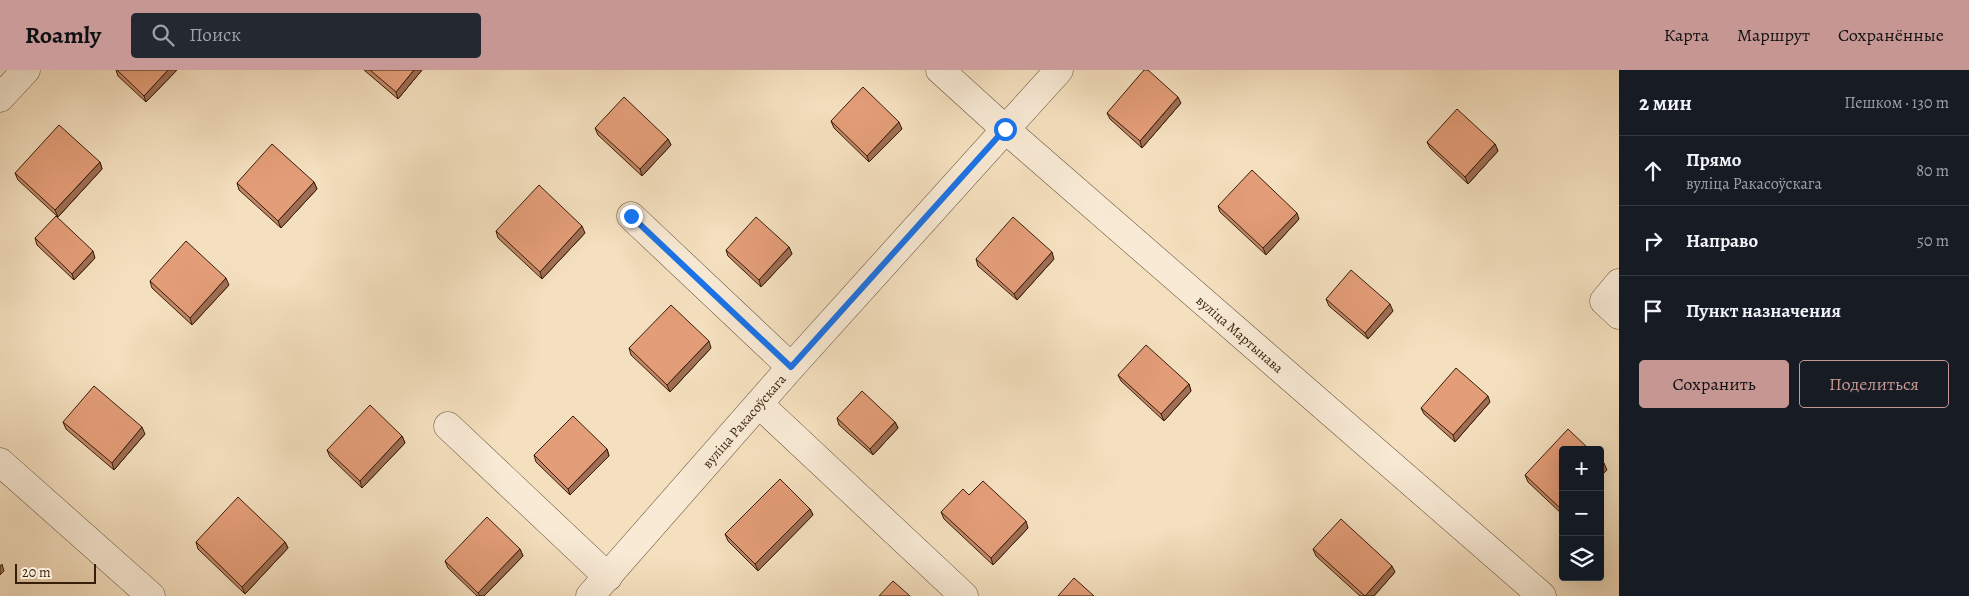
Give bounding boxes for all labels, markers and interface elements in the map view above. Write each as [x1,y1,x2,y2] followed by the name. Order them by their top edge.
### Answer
[131,13,481,58] search box
[25,19,101,51] text: Roamly
[149,21,177,49] icon: search
[189,22,241,48] text: Поиск
[1664,23,1709,47] text: Карта
[1737,23,1810,47] text: Маршрут
[1838,23,1944,47] text: Сохранённые
[1639,89,1692,117] text: 2 мин
[1844,92,1949,114] text: Пешком · 130 m
[994,118,1017,141] route start
[1686,147,1741,173] text: Прямо
[1639,157,1667,185] icon: ahead
[1916,160,1949,182] text: 80 m
[1686,173,1822,195] text: вуліца Ракасоўскага
[620,205,643,228] route end
[1639,227,1667,255] icon: right
[1686,228,1758,254] text: Направо
[1917,230,1949,252] text: 50 m
[1192,291,1288,378] street label: вуліца Мартынава
[1639,297,1667,325] icon: arrive
[1686,298,1841,324] text: Пункт назначения
[1639,360,1789,408] button: Сохранить
[1799,360,1949,408] button: Поделиться
[698,370,791,472] street label: вуліца Ракасоўскага
[1559,446,1604,581] map controls
[1559,446,1604,491] button: +
[1559,491,1604,536] button: −
[1559,536,1604,581] button: layers
[15,561,96,584] scale bar
[22,563,51,582] text: 20 m

